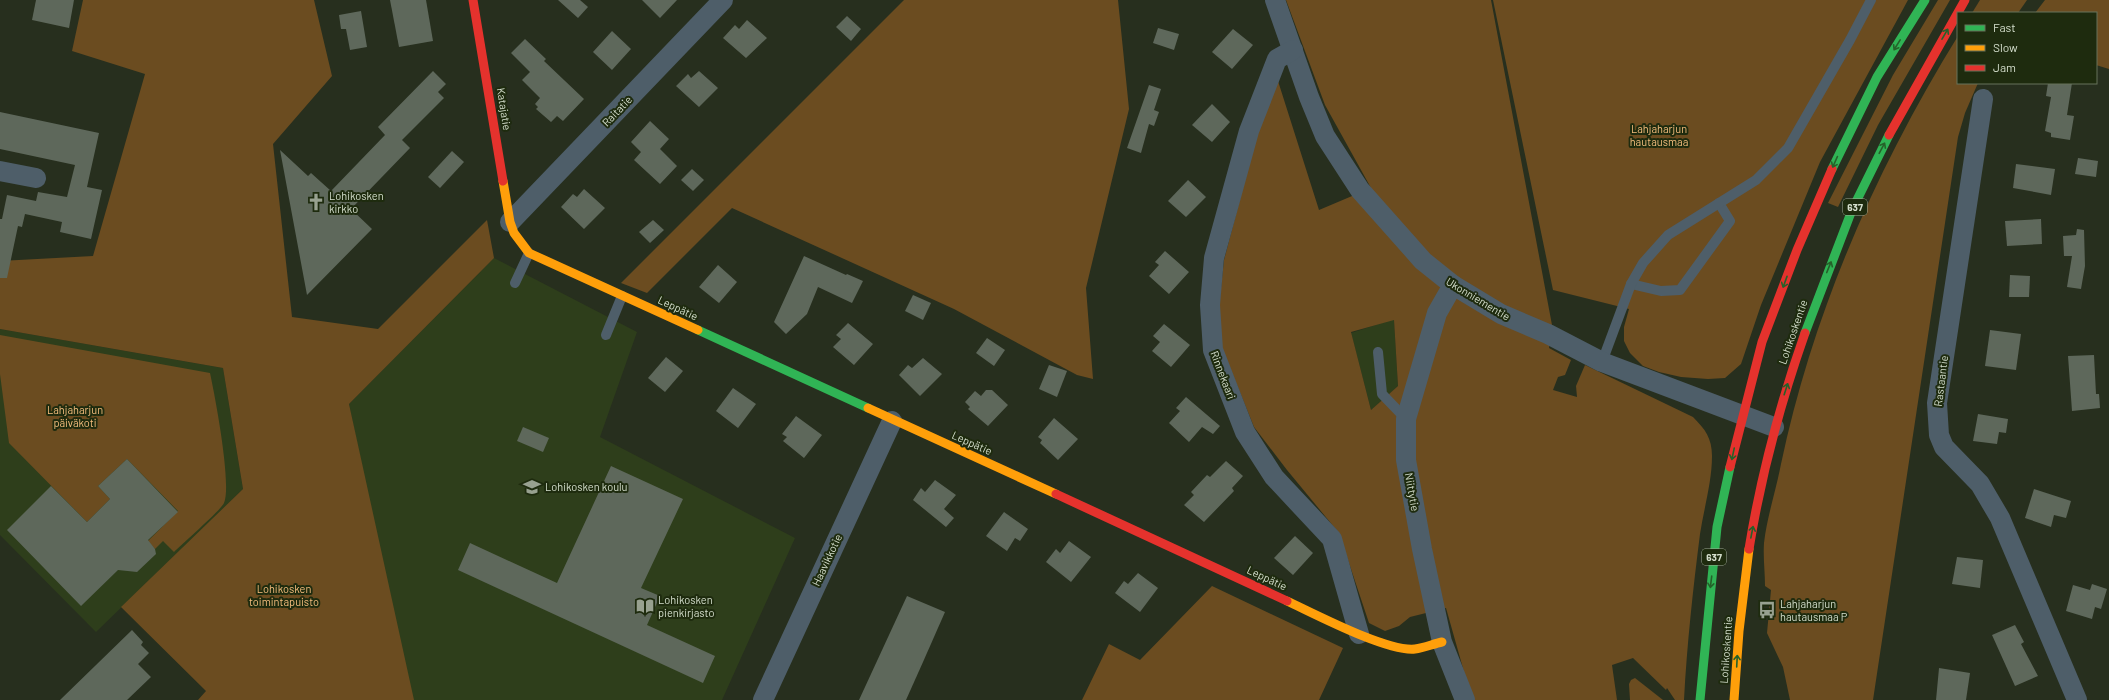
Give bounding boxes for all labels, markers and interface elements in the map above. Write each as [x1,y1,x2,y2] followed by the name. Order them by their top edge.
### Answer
[1957,12,2097,84] legend
[1993,20,2016,34] text: Fast
[1941,29,1949,40] one-way arrow
[1893,39,1901,50] one-way arrow
[1993,40,2018,54] text: Slow
[1993,60,2016,74] text: Jam
[495,87,514,131] street label: Katajatie
[599,93,634,129] street label: Raitatie
[1630,122,1688,148] park label: Lahjaharjun hautausmaa
[1879,142,1887,154] one-way arrow
[1831,156,1838,168] one-way arrow
[329,189,384,215] place label: Lohikosken kirkko
[306,192,326,212] church icon: Lohikosken kirkko
[1843,199,1867,215] road number: 637
[1826,261,1833,273] one-way arrow
[1444,274,1513,323] street label: Ukonniementie
[1780,276,1788,288] one-way arrow
[656,293,700,322] street label: Leppätie
[1775,298,1810,366] street label: Lohikoskentie
[1208,349,1239,401] street label: Rinnekaari
[1931,354,1950,407] street label: Rastaantie
[1783,383,1790,396] one-way arrow
[47,403,103,429] park label: Lahjaharjun päiväkoti
[950,428,994,457] street label: Leppätie
[1729,447,1737,460] one-way arrow
[1403,472,1422,512] street label: Niittytie
[522,477,542,497] school or university icon: Lohikosken koulu
[545,480,628,493] place label: Lohikosken koulu
[1748,526,1756,539] one-way arrow
[809,532,844,588] street label: Haavikkotie
[1702,549,1726,565] road number: 637
[1245,563,1289,592] street label: Leppätie
[1707,575,1715,588] one-way arrow
[249,582,319,608] park label: Lohikosken toimintapuisto
[658,593,714,619] place label: Lohikosken pienkirjasto
[635,596,655,616] library icon: Lohikosken pienkirjasto
[1780,597,1848,623] place label: Lahjaharjun hautausmaa P
[1757,600,1777,620] bus stop icon: Lahjaharjun hautausmaa P
[1717,616,1734,684] street label: Lohikoskentie
[1733,655,1740,668] one-way arrow

